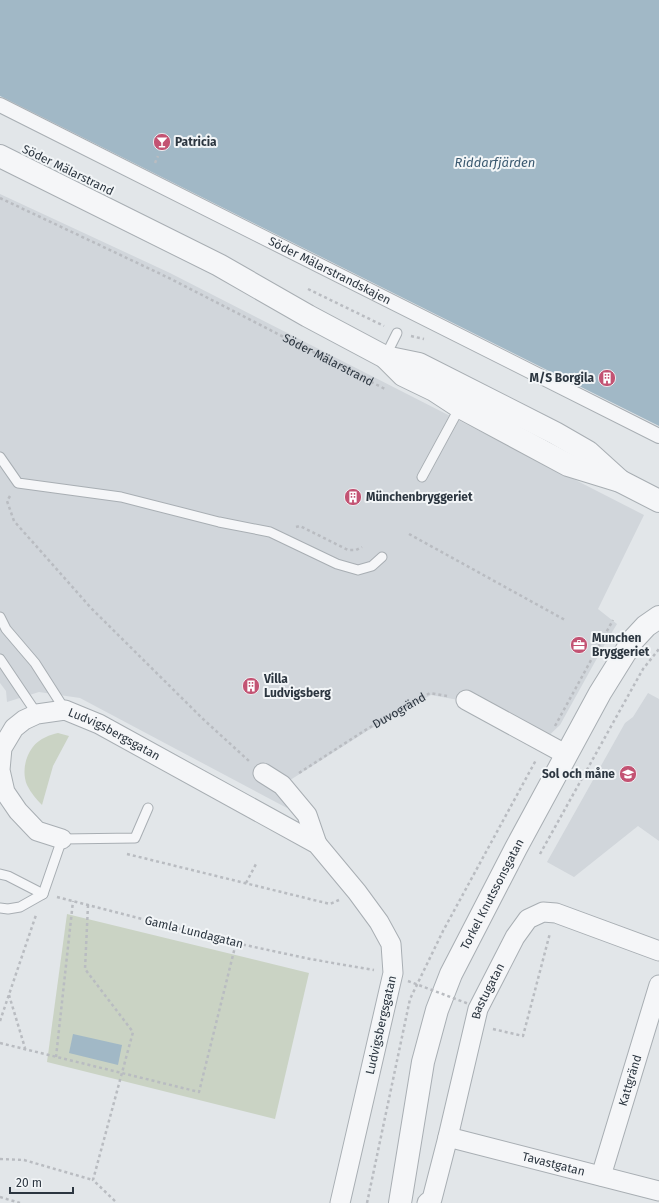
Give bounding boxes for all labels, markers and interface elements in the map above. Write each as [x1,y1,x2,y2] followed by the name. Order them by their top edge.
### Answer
[152,132,172,152] bar icon: Patricia
[175,135,217,149] place label: Patricia
[20,142,116,198] street label: Söder Mälarstrand
[455,155,535,170] water label: Riddarfjärden
[266,234,393,307] street label: Söder Mälarstrandskajen
[280,331,376,389] street label: Söder Mälarstrand
[597,368,617,388] building icon: M/S Borgila
[529,371,594,385] place label: M/S Borgila
[343,487,363,507] building icon: Münchenbryggeriet
[366,490,473,504] place label: Münchenbryggeriet
[592,631,650,659] place label: Munchen Bryggeriet
[569,635,589,655] office icon: Munchen Bryggeriet
[263,672,331,700] place label: Villa Ludvigsberg
[241,676,261,696] building icon: Villa Ludvigsberg
[370,690,428,731] street label: Duvogränd
[66,705,163,763] street label: Ludvigsbergsgatan
[618,764,638,784] school or university icon: Sol och måne
[542,767,615,781] place label: Sol och måne
[458,836,527,952] street label: Torkel Knutssonsgatan
[143,913,245,951] street label: Gamla Lundagatan
[469,961,507,1021] street label: Bastugatan
[363,974,399,1076] street label: Ludvigsbergsgatan
[616,1053,644,1108] street label: Kattgränd
[521,1149,586,1179] street label: Tavastgatan
[10,1169,73,1195] scale bar
[16,1176,42,1190] text: 20 m

